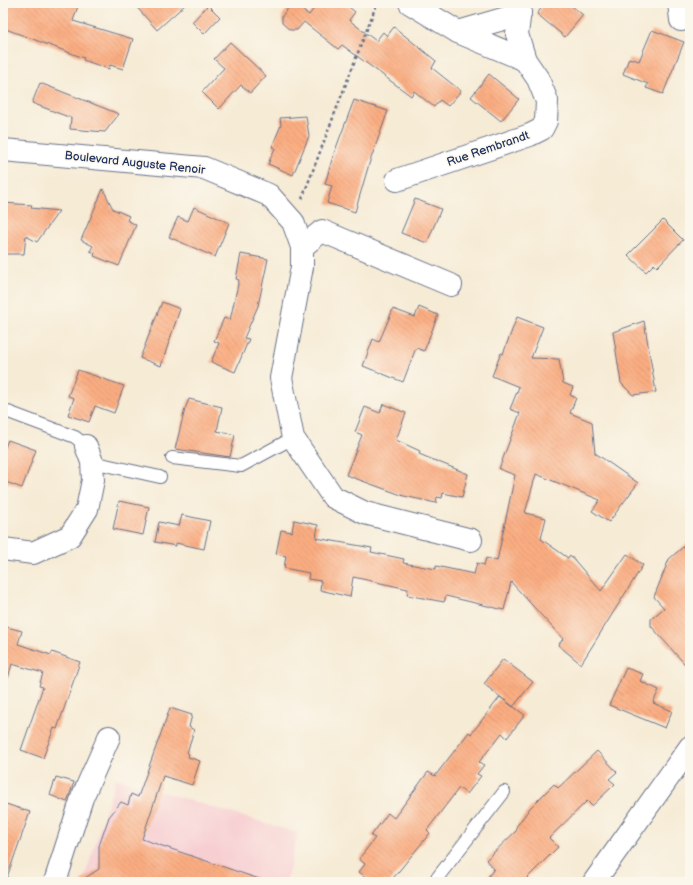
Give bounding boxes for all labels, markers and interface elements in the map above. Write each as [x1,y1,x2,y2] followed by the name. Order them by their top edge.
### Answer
[445,128,531,170] street label: Rue Rembrandt
[64,148,207,178] street label: Boulevard Auguste Renoir

